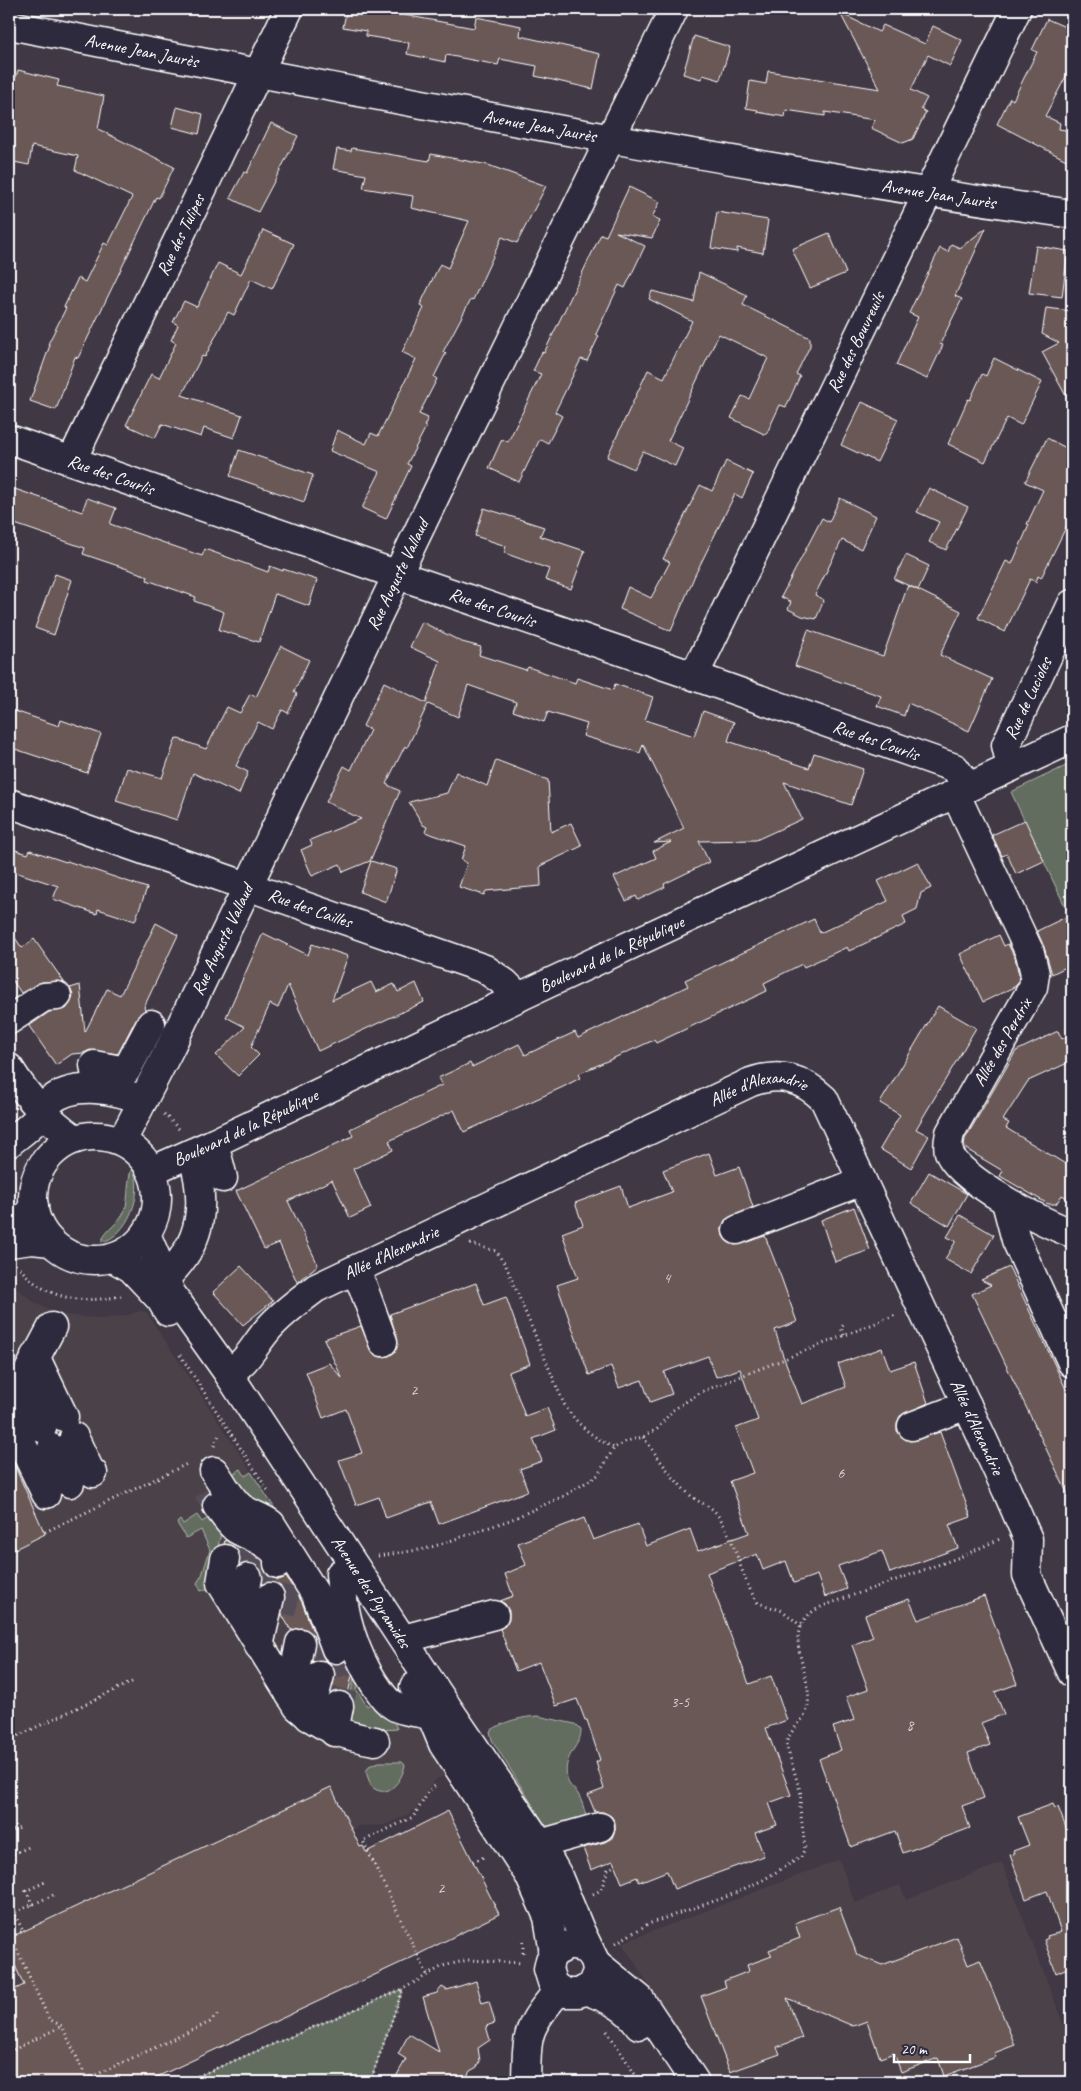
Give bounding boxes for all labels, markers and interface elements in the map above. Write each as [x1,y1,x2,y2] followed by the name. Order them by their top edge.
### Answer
[83,29,202,73] street label: Avenue Jean Jaurès
[481,105,600,147] street label: Avenue Jean Jaurès
[880,174,999,214] street label: Avenue Jean Jaurès
[151,189,210,279] street label: Rue des Tulipes
[822,286,890,396] street label: Rue des Bouvreuils
[65,449,159,500] street label: Rue des Courlis
[362,513,435,634] street label: Rue Auguste Vallaud
[446,582,540,633] street label: Rue des Courlis
[999,652,1057,743] street label: Rue de Lucioles
[830,715,924,766] street label: Rue des Courlis
[186,878,259,999] street label: Rue Auguste Vallaud
[265,883,357,933] street label: Rue des Cailles
[535,910,688,997] street label: Boulevard de la République
[968,992,1037,1090] street label: Allée des Perdrix
[706,1066,813,1111] street label: Allée d'Alexandrie
[170,1083,322,1171] street label: Boulevard de la République
[340,1220,443,1284] street label: Allée d'Alexandrie
[664,1269,672,1288] house number: 4
[945,1376,1009,1479] street label: Allée d'Alexandrie
[411,1381,419,1400] house number: 2
[838,1464,846,1483] house number: 6
[327,1532,417,1654] street label: Avenue des Pyramides
[671,1693,690,1712] house number: 3-5
[907,1716,915,1735] house number: 8
[438,1879,446,1898] house number: 2
[894,2031,970,2063] scale bar
[901,2040,928,2059] text: 20 m

